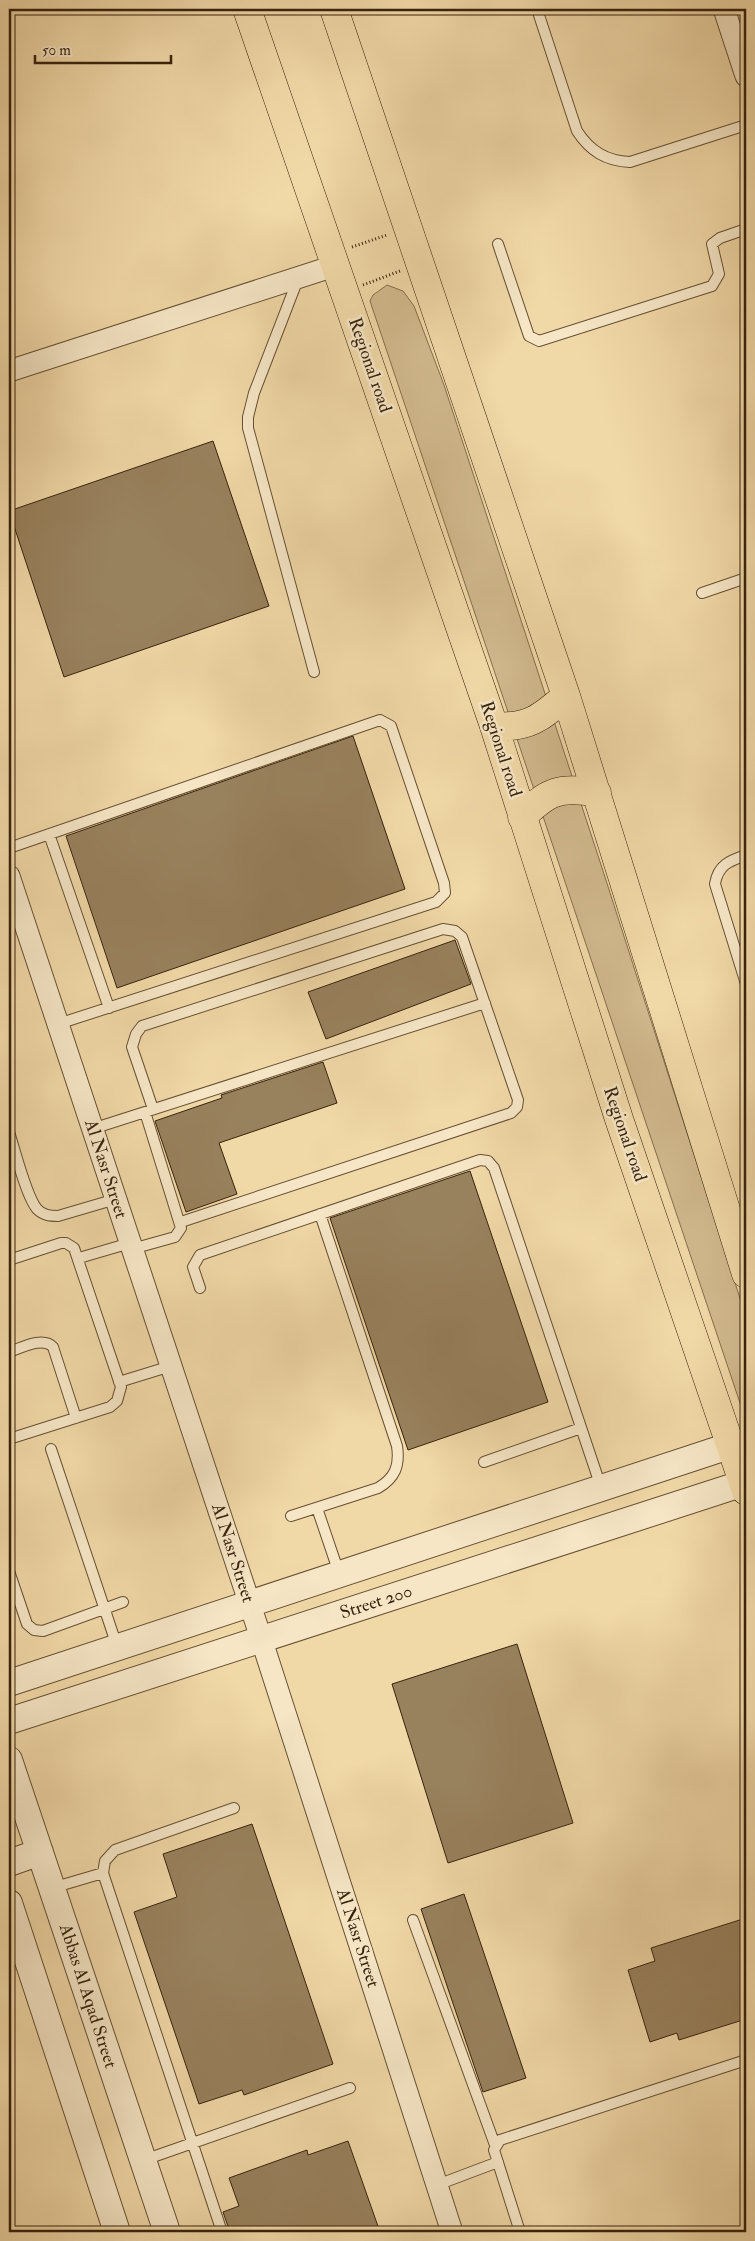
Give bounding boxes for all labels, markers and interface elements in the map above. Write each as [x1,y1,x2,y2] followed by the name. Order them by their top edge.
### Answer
[35,32,171,64] scale bar
[42,41,71,60] text: 50 m
[343,314,397,416] street label: Regional road
[475,698,527,800] street label: Regional road
[598,1083,652,1185] street label: Regional road
[79,1116,133,1222] street label: Al Nasr Street
[206,1500,260,1606] street label: Al Nasr Street
[337,1580,415,1624] street label: Street 200
[331,1885,385,1991] street label: Al Nasr Street
[54,1920,122,2071] street label: Abbas Al Aqad Street

